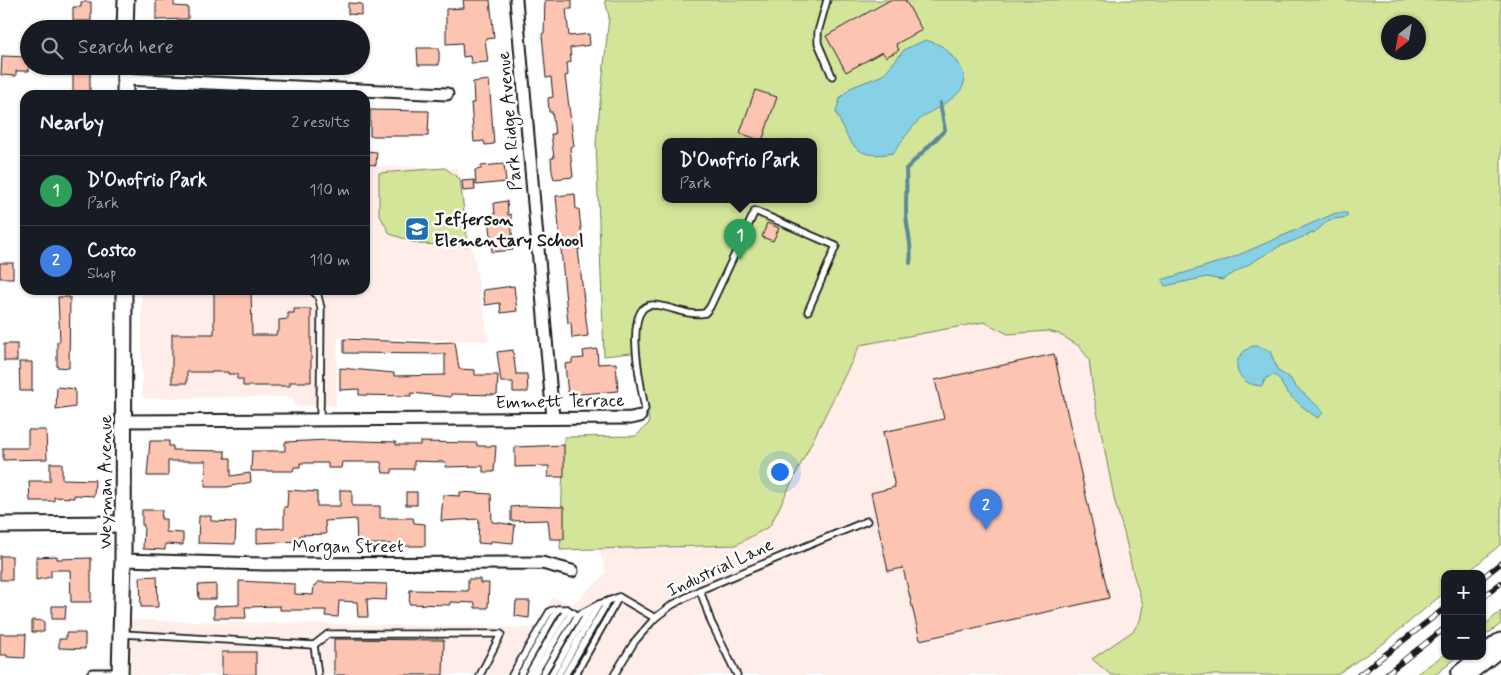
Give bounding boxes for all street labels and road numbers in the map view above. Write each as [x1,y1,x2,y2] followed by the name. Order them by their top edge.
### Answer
[492,50,529,192] street label: Park Ridge Avenue
[495,389,625,415] street label: Emmett Terrace
[94,415,118,549] street label: Weyman Avenue
[663,533,778,603] street label: Industrial Lane
[292,535,404,560] street label: Morgan Street

